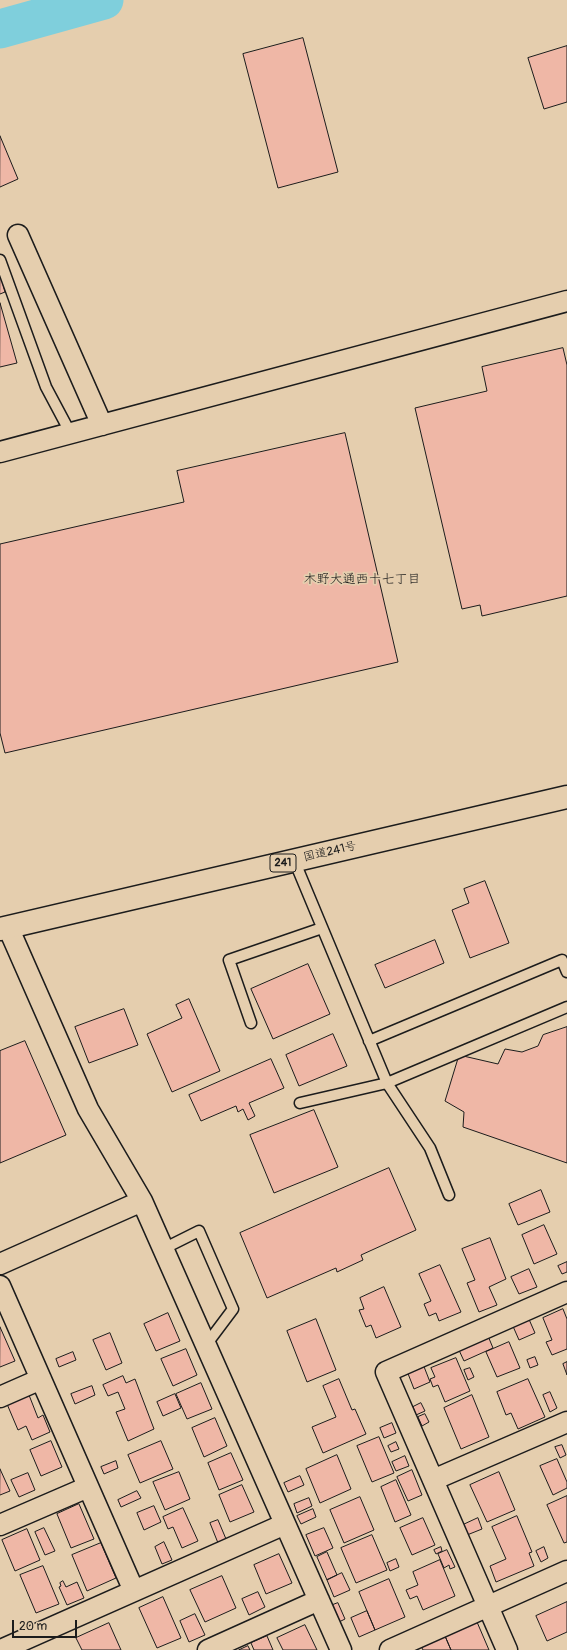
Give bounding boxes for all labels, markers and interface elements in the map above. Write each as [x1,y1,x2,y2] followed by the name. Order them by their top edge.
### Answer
[304,572,420,588] district label: 木野大通西十七丁目
[302,839,358,865] street label: 国道241号
[270,854,296,872] road number: 241
[14,1612,79,1638] scale bar
[19,1619,47,1634] text: 20 m

